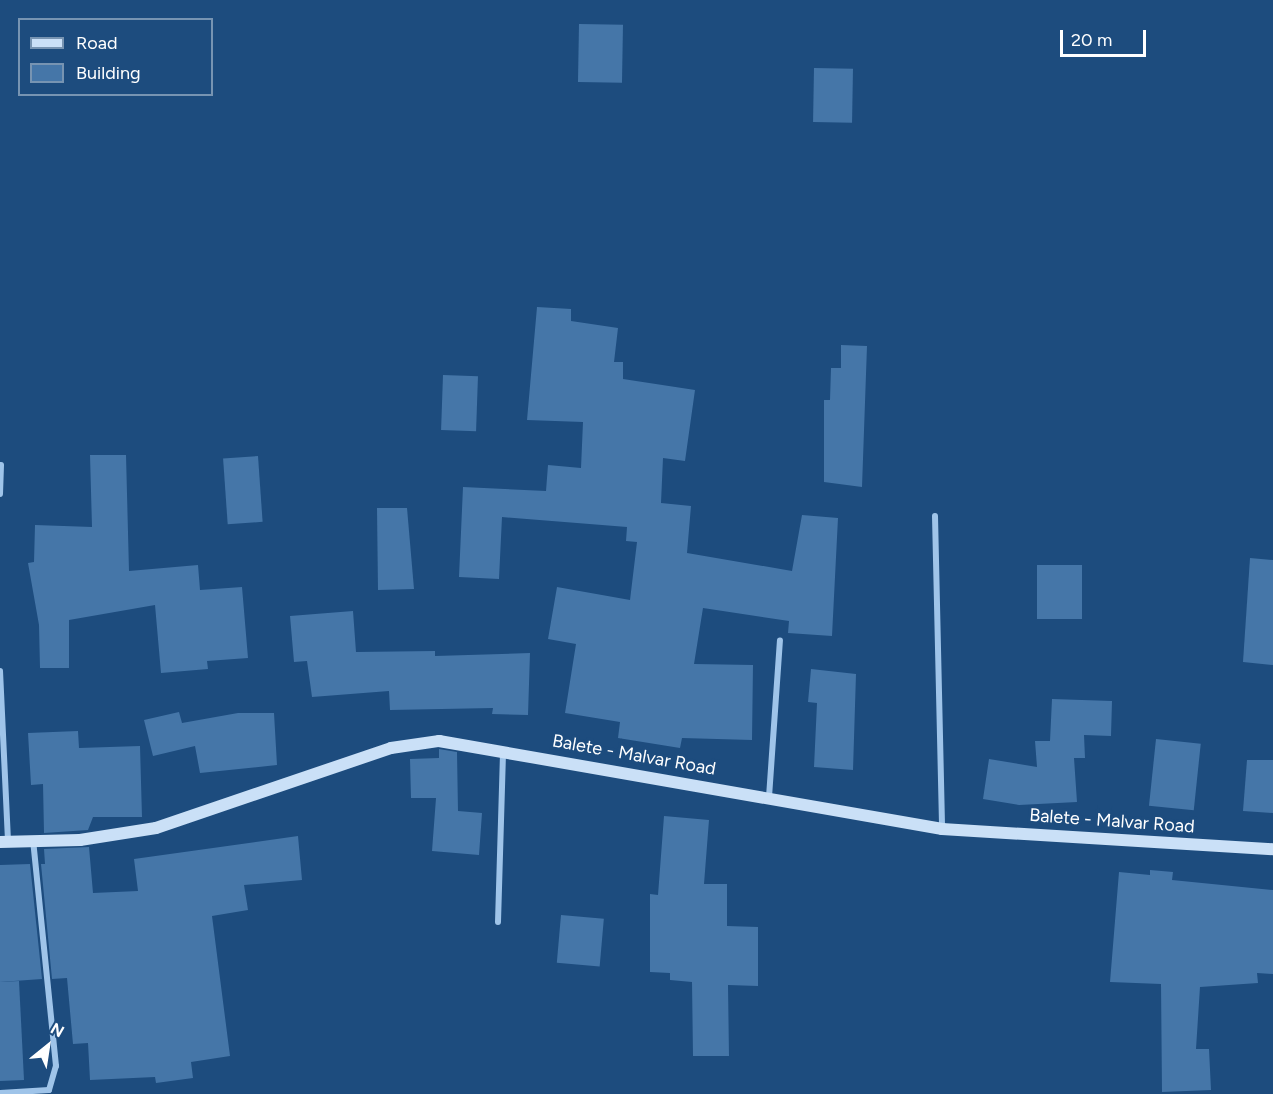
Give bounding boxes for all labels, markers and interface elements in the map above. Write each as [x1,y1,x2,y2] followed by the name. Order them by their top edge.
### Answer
[18,18,213,96] legend
[1063,18,1148,56] scale bar
[1071,29,1112,51] text: 20 m
[76,32,117,54] text: Road
[76,62,141,84] text: Building
[551,730,717,780] street label: Balete - Malvar Road
[1029,804,1195,838] street label: Balete - Malvar Road
[18,1016,78,1076] north arrow
[47,1019,67,1041] text: N

